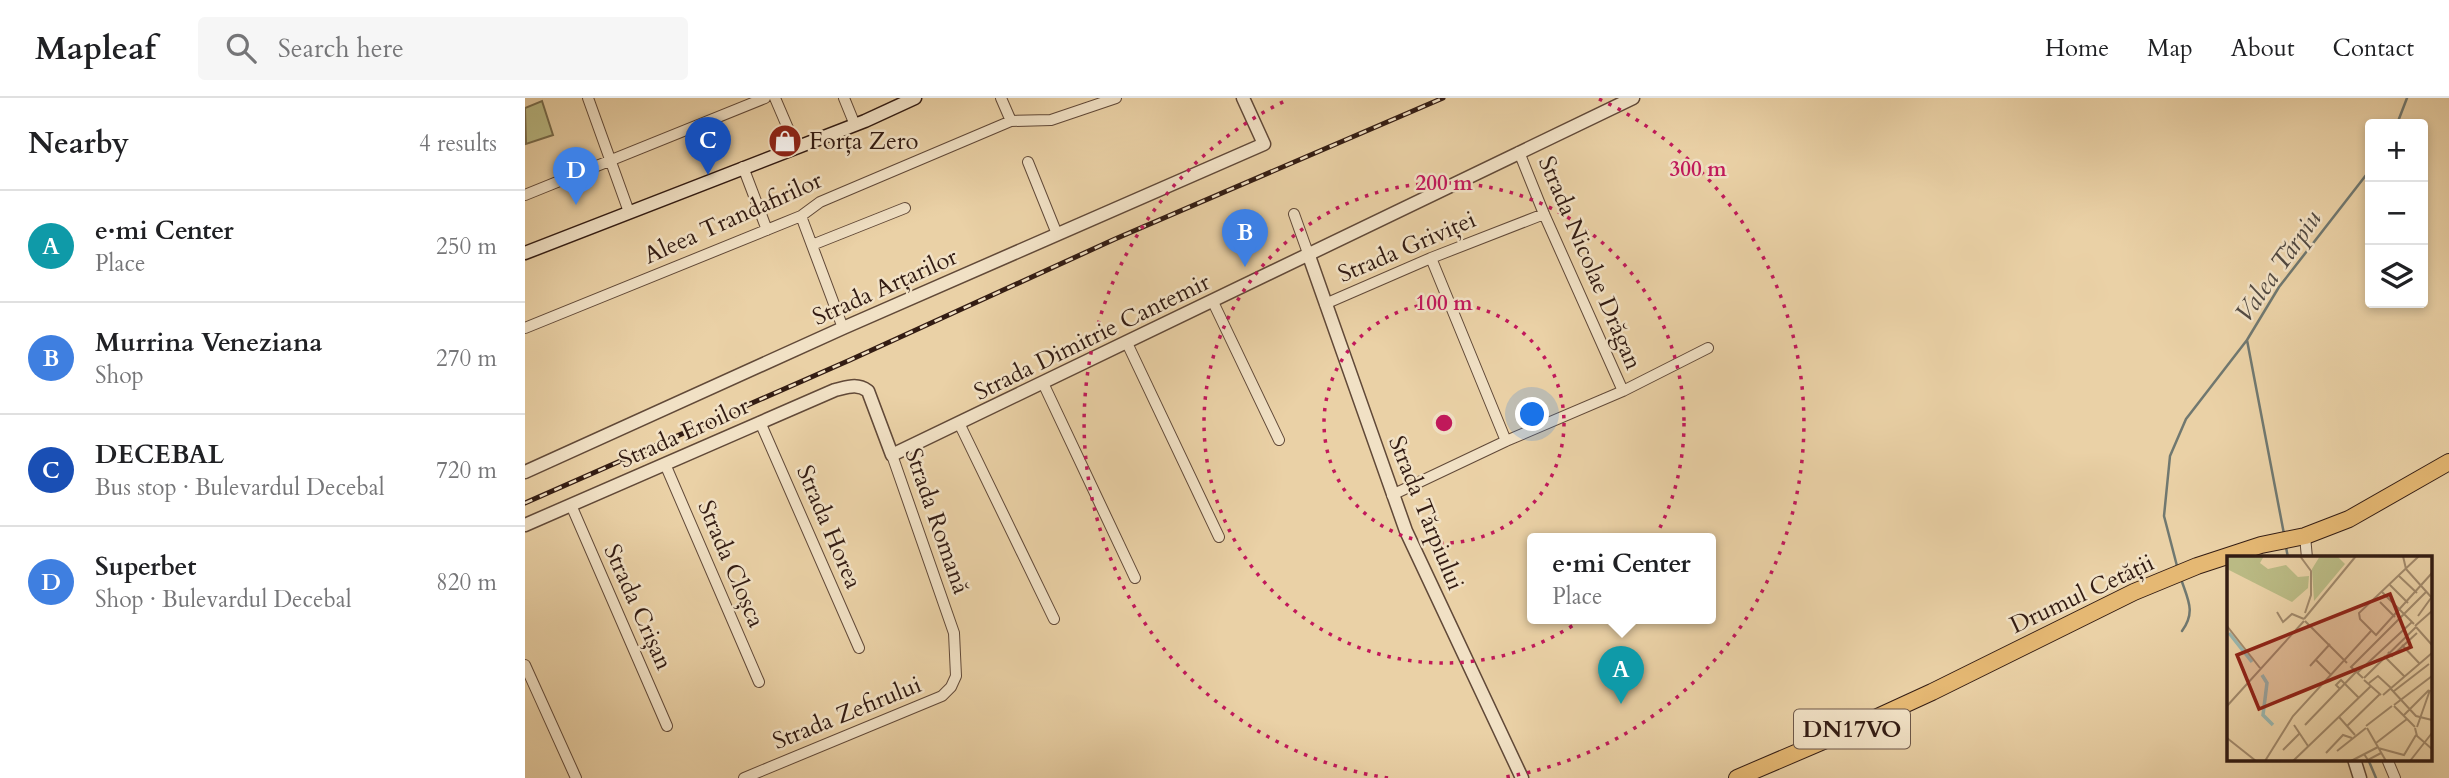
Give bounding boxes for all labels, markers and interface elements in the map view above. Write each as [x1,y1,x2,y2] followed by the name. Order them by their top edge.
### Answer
[198,17,688,80] search box
[35,26,156,71] text: Mapleaf
[222,29,260,67] icon: search
[278,31,404,66] text: Search here
[2045,32,2109,65] text: Home
[2147,32,2193,65] text: Map
[2231,32,2295,65] text: About
[2333,32,2414,65] text: Contact
[685,117,731,175] pin: C
[2365,119,2428,308] map controls
[2365,119,2428,182] button: +
[766,122,804,160] shop icon: Forța Zero
[28,123,129,164] text: Nearby
[809,125,919,158] place label: Forța Zero
[419,128,497,159] text: 4 results
[553,147,599,205] pin: D
[1530,151,1650,375] street label: Strada Nicolae Drăgan
[1669,155,1727,184] text: 300 m
[639,164,828,272] street label: Aleea Trandafirilor
[1415,169,1473,198] text: 200 m
[2365,182,2428,245] button: −
[1333,203,1481,291] street label: Strada Griviței
[2226,203,2330,329] water label: Valea Tărpiu
[1222,209,1268,267] pin: B
[95,213,234,248] text: e·mi Center
[42,231,60,262] text: A
[436,231,497,262] text: 250 m
[807,240,963,334] street label: Strada Arțarilor
[2365,245,2428,308] button: layers
[95,248,145,279] text: Place
[969,265,1216,409] street label: Strada Dimitrie Cantemir
[1415,289,1473,318] text: 100 m
[95,325,323,360] text: Murrina Veneziana
[43,343,59,374] text: B
[436,343,497,374] text: 270 m
[95,360,144,391] text: Shop
[614,389,755,476] street label: Strada Eroilor
[1515,397,1549,431] your location
[1432,411,1456,435] centre of rings
[1380,431,1472,595] street label: Strada Tărpiului
[95,437,224,472] text: DECEBAL
[897,444,978,599] street label: Strada Romană
[42,455,60,486] text: C
[436,455,497,486] text: 720 m
[788,460,870,594] street label: Strada Horea
[95,472,385,503] text: Bus stop · Bulevardul Decebal
[689,495,773,633] street label: Strada Cloșca
[1527,533,1716,624] popup
[596,539,681,675] street label: Strada Crișan
[1552,546,1691,581] text: e·mi Center
[2005,546,2160,642] street label: Drumul Cetății
[95,549,197,584] text: Superbet
[2227,556,2431,760] inset map
[41,567,61,598] text: D
[436,567,497,598] text: 820 m
[1552,581,1603,612] text: Place
[95,584,352,615] text: Shop · Bulevardul Decebal
[1598,646,1644,704] pin: A
[768,668,927,758] street label: Strada Zefirului
[1794,709,1910,748] road number: DN17VO

